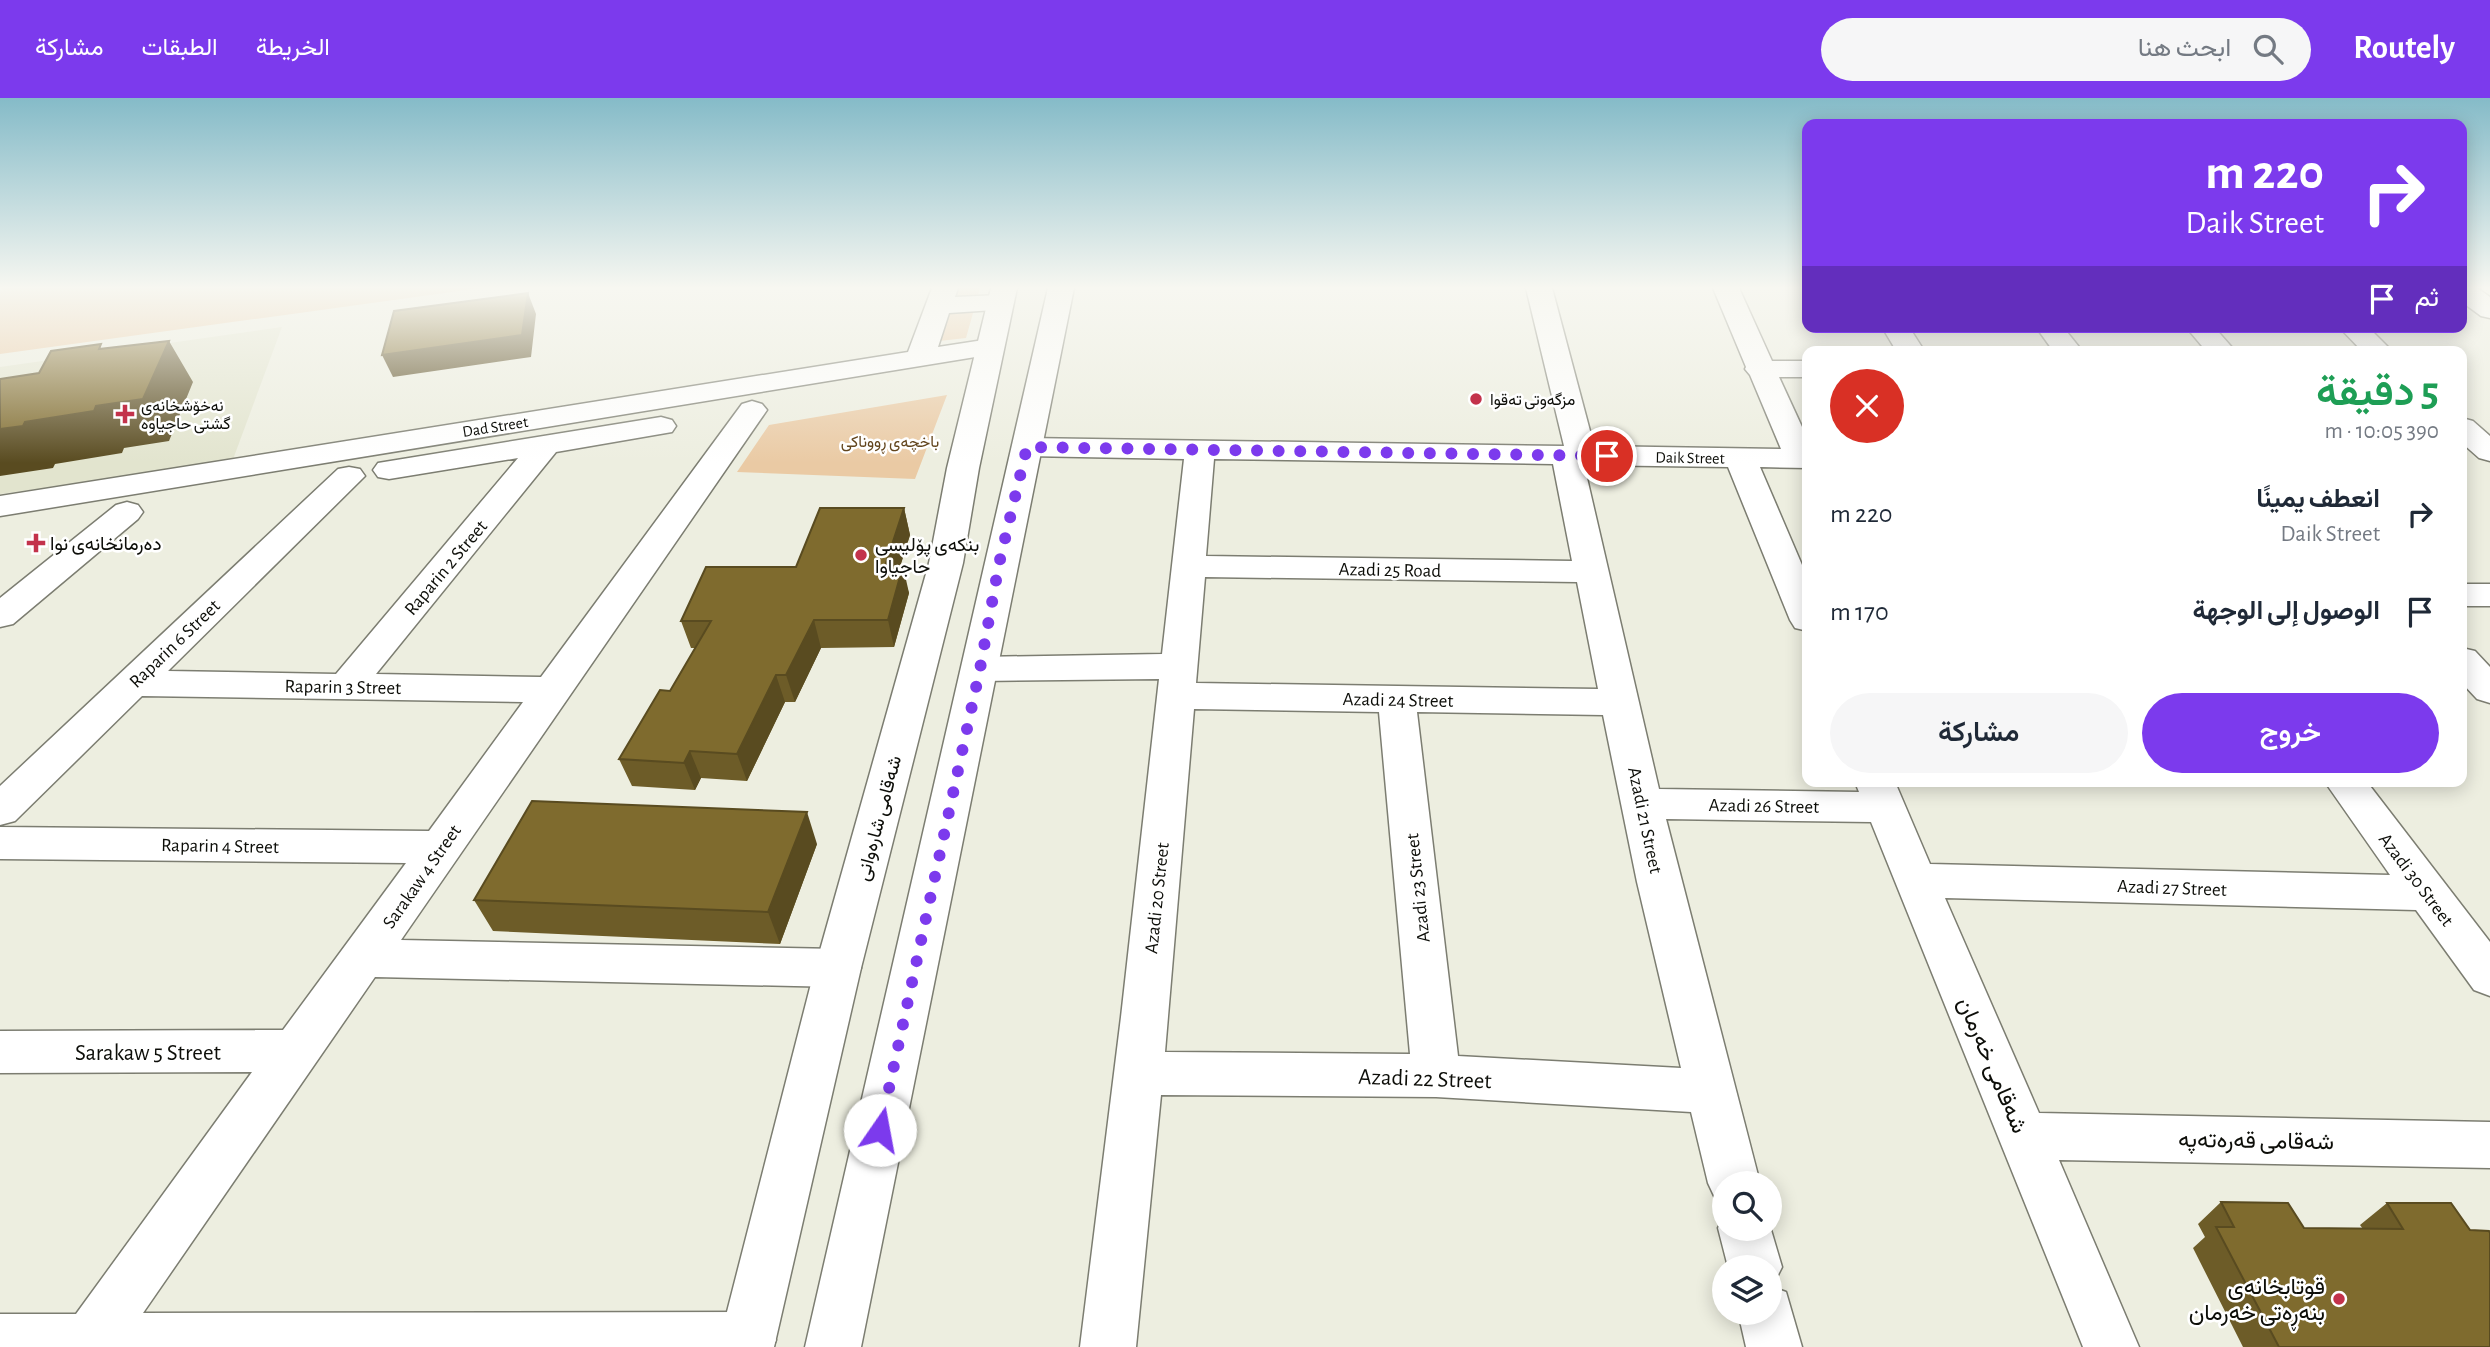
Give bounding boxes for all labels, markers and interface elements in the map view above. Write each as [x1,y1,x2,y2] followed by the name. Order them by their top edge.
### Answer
[1821,18,2311,81] search box
[2249,30,2287,68] icon: search
[2353,32,2455,65] text: Routely
[2138,35,2231,61] text: ابحث هنا
[35,36,103,60] text: مشاركة
[141,36,218,60] text: الطبقات
[256,36,330,60] text: الخريطة
[2348,147,2439,238] icon: right
[2205,149,2324,198] text: 220 m
[2186,207,2324,239] text: Daik Street
[2363,280,2401,318] icon: arrive
[2415,285,2439,311] text: ثم
[1830,369,1904,443] button: close
[2316,371,2439,413] text: 5 دقيقة
[1468,391,1484,407] marker: مزگەوتی تەقوا
[1490,392,1575,410] place label: مزگەوتی تەقوا
[141,398,231,434] place label: نەخۆشخانەی گشتی حاجیاوە
[115,404,135,424] marker: نەخۆشخانەی گشتی حاجیاوە
[461,414,529,440] street label: Dad Street
[2324,420,2439,443] text: 390 m · 10:05
[1577,426,1637,486] pin
[841,434,939,454] park label: باخچەی ڕووناکی
[1588,437,1626,475] icon: arrive
[1655,449,1725,467] street label: Daik Street
[2256,486,2380,512] text: انعطف يمينًا
[2401,495,2439,533] icon: right
[1830,501,1893,527] text: 220 m
[401,517,491,619] street label: Raparin 2 Street
[2281,523,2380,546] text: Daik Street
[28,535,44,551] marker: دەرمانخانەی نوا
[50,535,162,555] place label: دەرمانخانەی نوا
[875,536,979,578] place label: بنکەی پۆلیسی حاجیاوا
[853,547,869,563] marker: بنکەی پۆلیسی حاجیاوا
[1338,560,1442,581] street label: Azadi 25 Road
[2401,593,2439,631] icon: arrive
[126,596,224,692] street label: Raparin 6 Street
[2192,598,2380,624] text: الوصول إلى الوجهة
[1830,599,1889,625] text: 170 m
[285,677,401,698] street label: Raparin 3 Street
[1342,690,1454,711] street label: Azadi 24 Street
[1830,693,2128,773] button: مشاركة
[2142,693,2439,773] button: خروج
[854,754,906,883] street label: شەقامی شارەوانی
[1624,765,1665,875] street label: Azadi 21 Street
[1709,796,1819,817] street label: Azadi 26 Street
[380,822,465,932] street label: Sarakaw 4 Street
[2375,830,2457,930] street label: Azadi 30 Street
[1403,832,1434,943] street label: Azadi 23 Street
[161,836,279,857] street label: Raparin 4 Street
[1142,842,1173,955] street label: Azadi 20 Street
[2117,877,2227,900] street label: Azadi 27 Street
[1951,994,2031,1138] street label: شەقامی خەرمان
[75,1042,222,1065] street label: Sarakaw 5 Street
[1358,1066,1493,1093] street label: Azadi 22 Street
[843,1093,917,1167] position arrow
[2178,1129,2334,1157] street label: شەقامی قەرەتەپە
[1712,1171,1782,1325] map controls
[1712,1171,1782,1241] button: search
[1712,1255,1782,1325] button: layers
[2189,1276,2325,1331] place label: قوتابخانەی بنەڕەتی خەرمان
[2331,1291,2347,1307] marker: قوتابخانەی بنەڕەتی خەرمان

